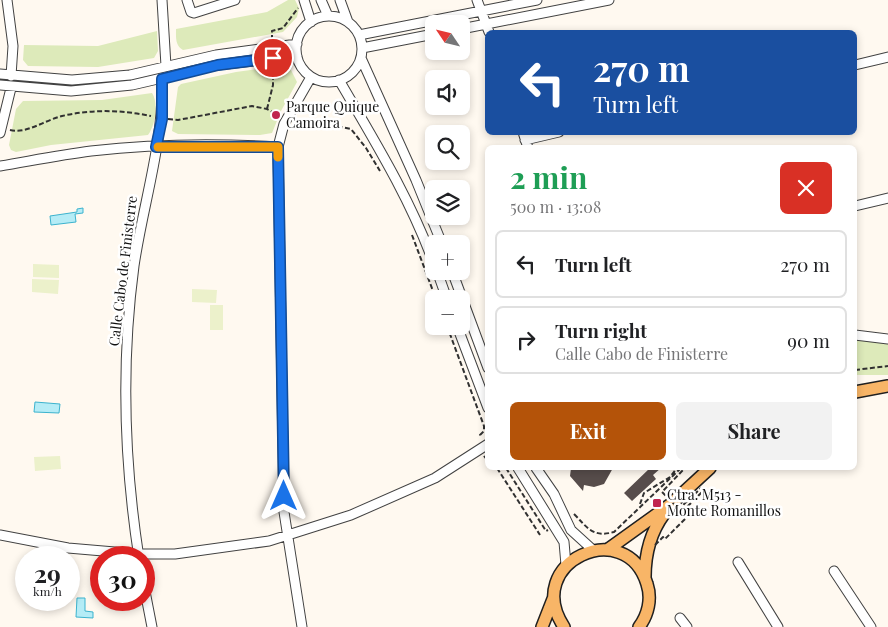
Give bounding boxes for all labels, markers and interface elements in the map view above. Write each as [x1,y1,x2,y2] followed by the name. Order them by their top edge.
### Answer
[425,15,470,60] north arrow
[425,15,470,335] map controls
[252,37,294,79] pin
[259,44,287,72] icon: arrive
[593,44,690,91] text: 270 m
[510,50,575,115] icon: left
[425,70,470,115] button: sound
[593,89,678,119] text: Turn left
[286,97,379,132] place label: Parque Quique Camoira
[270,109,282,121] marker: Parque Quique Camoira
[425,125,470,170] button: search
[510,157,587,197] text: 2 min
[780,162,832,214] button: close
[425,180,470,225] button: layers
[104,195,141,347] street label: Calle Cabo de Finisterre
[510,196,601,217] text: 500 m · 13:08
[425,235,470,280] button: +
[512,250,540,278] icon: left
[555,251,632,277] text: Turn left
[780,251,830,277] text: 270 m
[425,290,470,335] button: −
[555,317,647,343] text: Turn right
[512,326,540,354] icon: right
[787,327,830,353] text: 90 m
[555,343,728,364] text: Calle Cabo de Finisterre
[510,402,666,460] button: Exit
[676,402,832,460] button: Share
[257,469,309,521] position arrow
[667,485,781,520] place label: Ctra. M513 - Monte Romanillos
[651,497,663,509] marker: Ctra. M513 - Monte Romanillos
[90,546,155,611] speed limit sign: 30
[34,556,61,589] text: 29
[33,583,62,599] text: km/h

